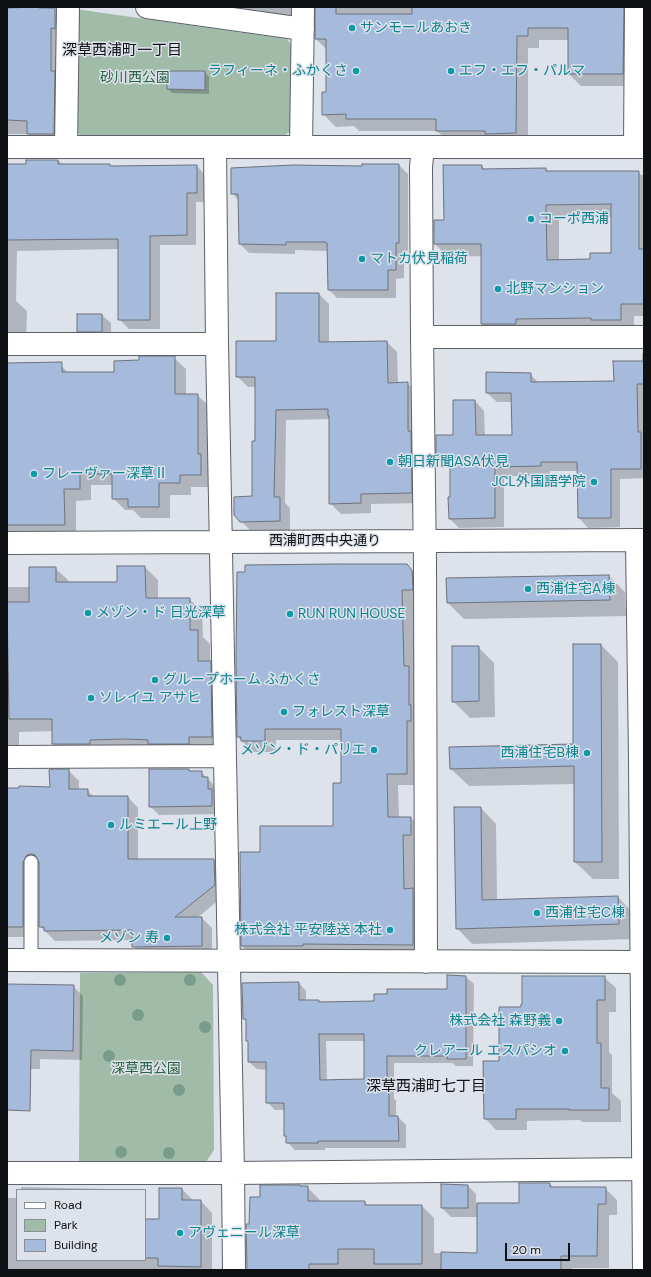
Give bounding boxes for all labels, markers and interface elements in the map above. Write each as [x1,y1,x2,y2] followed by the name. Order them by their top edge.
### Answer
[360,20,472,36] place label: サンモールあおき
[347,23,357,33] marker: サンモールあおき
[62,42,182,60] district label: 深草西浦町一丁目
[208,63,348,79] place label: ラフィーネ・ふかくさ
[459,63,585,79] place label: エフ・エフ・パルマ
[351,66,361,76] marker: ラフィーネ・ふかくさ
[446,66,456,76] marker: エフ・エフ・パルマ
[100,70,170,86] park label: 砂川西公園
[539,211,609,227] place label: コーポ西浦
[526,214,536,224] marker: コーポ西浦
[370,251,468,267] place label: マトカ伏見稲荷
[357,254,367,264] marker: マトカ伏見稲荷
[506,281,604,297] place label: 北野マンション
[493,284,503,294] marker: 北野マンション
[398,454,509,470] place label: 朝日新聞ASA伏見
[385,457,395,467] marker: 朝日新聞ASA伏見
[42,466,168,482] place label: フレーヴァー深草Ⅱ
[29,469,39,479] marker: フレーヴァー深草Ⅱ
[492,474,586,490] place label: JCL外国語学院
[589,477,599,487] marker: JCL外国語学院
[269,533,381,549] street label: 西浦町西中央通り
[536,581,615,597] place label: 西浦住宅A棟
[523,584,533,594] marker: 西浦住宅A棟
[96,605,226,621] place label: メゾン・ド 日光深草
[298,606,405,622] place label: RUN RUN HOUSE
[83,608,93,618] marker: メゾン・ド 日光深草
[285,609,295,619] marker: RUN RUN HOUSE
[163,672,321,688] place label: グループホーム ふかくさ
[150,675,160,685] marker: グループホーム ふかくさ
[99,690,201,706] place label: ソレイユ アサヒ
[86,693,96,703] marker: ソレイユ アサヒ
[292,704,390,720] place label: フォレスト深草
[279,707,289,717] marker: フォレスト深草
[240,742,366,758] place label: メゾン・ド・パリエ
[369,745,379,755] marker: メゾン・ド・パリエ
[501,745,579,761] place label: 西浦住宅B棟
[582,748,592,758] marker: 西浦住宅B棟
[119,817,217,833] place label: ルミエール上野
[106,820,116,830] marker: ルミエール上野
[545,905,625,921] place label: 西浦住宅C棟
[532,908,542,918] marker: 西浦住宅C棟
[235,922,382,938] place label: 株式会社 平安陸送 本社
[385,925,395,935] marker: 株式会社 平安陸送 本社
[99,930,159,946] place label: メゾン 寿
[162,933,172,943] marker: メゾン 寿
[449,1013,551,1029] place label: 株式会社 森野義
[554,1016,564,1026] marker: 株式会社 森野義
[414,1043,557,1059] place label: クレアール エスパシオ
[560,1046,570,1056] marker: クレアール エスパシオ
[111,1061,181,1077] park label: 深草西公園
[366,1078,486,1096] district label: 深草西浦町七丁目
[16,1189,146,1261] legend
[54,1197,82,1213] text: Road
[54,1217,78,1233] text: Park
[188,1225,300,1241] place label: アヴェニール深草
[175,1228,185,1238] marker: アヴェニール深草
[507,1235,572,1261] scale bar
[54,1237,98,1253] text: Building
[512,1242,541,1258] text: 20 m

